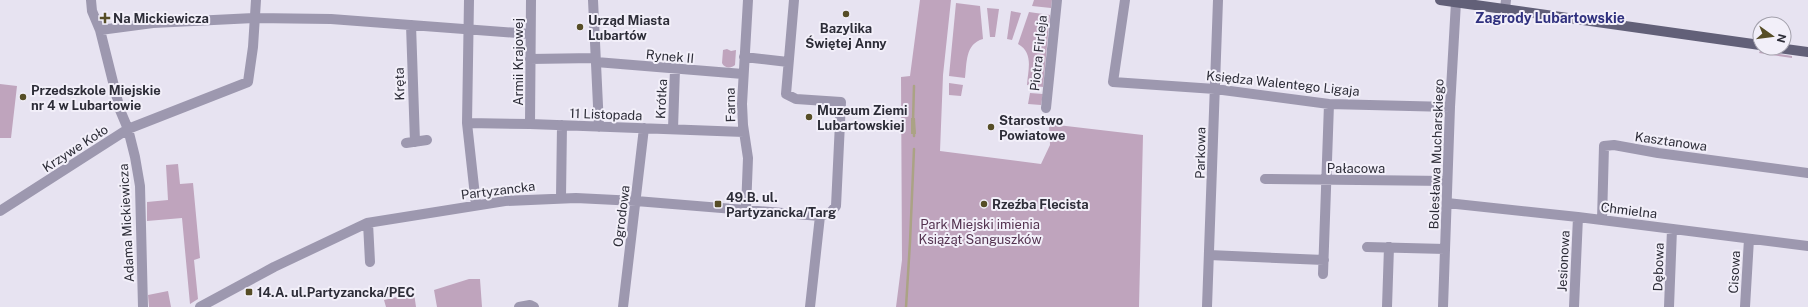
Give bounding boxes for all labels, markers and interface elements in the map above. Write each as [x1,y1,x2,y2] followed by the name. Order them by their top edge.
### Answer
[841,9,851,19] marker: Bazylika Świętej Anny
[1475,10,1625,26] district label: Zagrody Lubartowskie
[113,11,209,26] place label: Na Mickiewicza
[100,13,110,23] marker: Na Mickiewicza
[588,13,670,43] place label: Urząd Miasta Lubartów
[1027,14,1050,92] street label: Piotra Firleja
[1752,16,1792,56] north arrow
[511,18,526,106] street label: Armii Krajowej
[805,21,887,51] place label: Bazylika Świętej Anny
[575,22,585,32] marker: Urząd Miasta Lubartów
[1775,33,1789,44] text: N
[645,47,695,66] street label: Rynek II
[392,67,407,101] street label: Kręta
[1206,68,1360,99] street label: Księdza Walentego Ligaja
[1426,78,1447,230] street label: Bolesława Mucharskiego
[653,79,670,120] street label: Krótka
[31,83,161,113] place label: Przedszkole Miejskie nr 4 w Lubartowie
[723,88,738,122] street label: Farna
[18,92,28,102] marker: Przedszkole Miejskie nr 4 w Lubartowie
[817,103,908,133] place label: Muzeum Ziemi Lubartowskiej
[569,106,643,123] street label: 11 Listopada
[804,112,814,122] marker: Muzeum Ziemi Lubartowskiej
[999,113,1065,143] place label: Starostwo Powiatowe
[40,122,111,175] street label: Krzywe Koło
[986,122,996,132] marker: Starostwo Powiatowe
[1193,127,1208,179] street label: Parkowa
[1634,129,1708,154] street label: Kasztanowa
[1327,161,1385,176] street label: Pałacowa
[116,163,137,283] street label: Adama Mickiewicza
[460,179,536,202] street label: Partyzancka
[610,184,633,248] street label: Ogrodowa
[726,190,836,220] place label: 49.B. ul. Partyzancka/Targ
[992,197,1089,212] place label: Rzeźba Flecista
[713,199,723,209] marker: 49.B. ul. Partyzancka/Targ
[979,199,989,209] marker: Rzeźba Flecista
[1600,200,1658,221] street label: Chmielna
[918,217,1042,247] park label: Park Miejski imienia Książąt Sanguszków
[1554,230,1573,292] street label: Jesionowa
[1650,242,1667,292] street label: Dębowa
[1726,250,1743,294] street label: Cisowa
[257,285,415,300] place label: 14.A. ul.Partyzancka/PEC
[244,287,254,297] marker: 14.A. ul.Partyzancka/PEC

